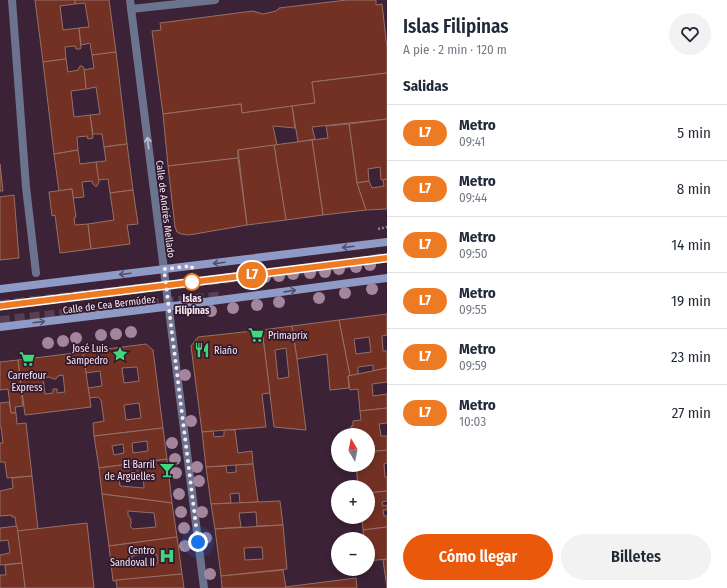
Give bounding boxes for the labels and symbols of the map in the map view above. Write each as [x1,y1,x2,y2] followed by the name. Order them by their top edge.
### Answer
[144,137,152,150] one-way arrow
[153,160,177,259] street label: Calle de Andrés Mellado
[342,243,355,251] one-way arrow
[213,259,226,267] one-way arrow
[234,262,270,288] line badge: L7
[119,270,132,277] one-way arrow
[183,273,201,291] marker: Islas Filipinas
[283,287,296,295] one-way arrow
[62,292,156,317] street label: Calle de Cea Bermúdez
[175,293,210,317] place label: Islas Filipinas
[32,318,45,326] one-way arrow
[247,326,265,344] supermarket icon: Primaprix
[268,330,308,342] place label: Primaprix
[193,341,211,359] restaurant icon: Riaño
[66,343,108,367] place label: José Luis Sampedro
[111,345,129,363] place icon: José Luis Sampedro
[214,345,237,357] place label: Riaño
[18,350,36,368] supermarket icon: Carrefour Express
[8,370,47,394] place label: Carrefour Express
[331,428,375,472] north arrow
[105,459,155,483] place label: El Barril de Argüelles
[158,461,176,479] bar icon: El Barril de Argüelles
[188,532,208,552] your location
[110,545,155,569] place label: Centro Sandoval II
[158,547,176,565] hospital icon: Centro Sandoval II

